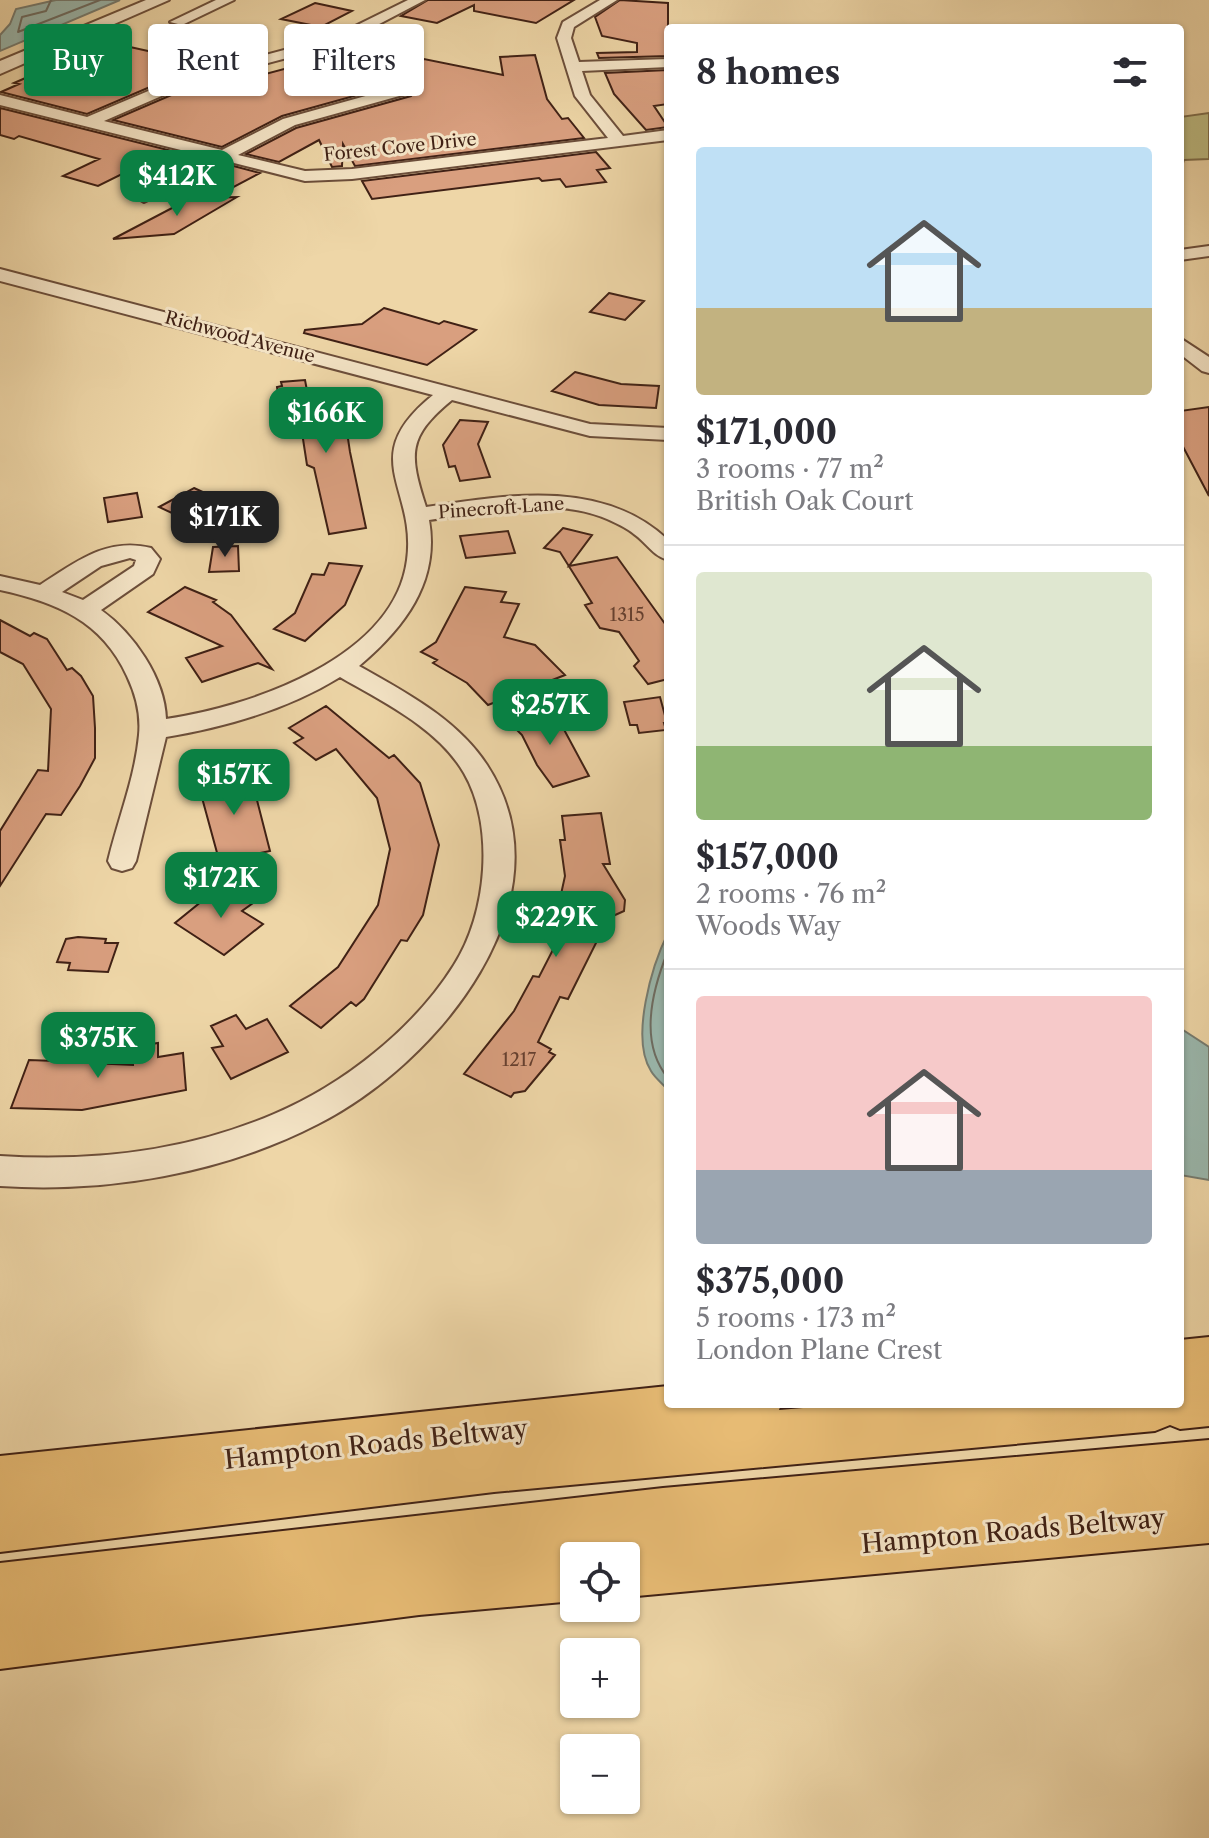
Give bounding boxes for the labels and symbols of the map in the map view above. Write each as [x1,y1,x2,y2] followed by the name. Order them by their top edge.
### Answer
[322,128,478,166] street label: Forest Cove Drive
[121,150,233,218] pin: $412K
[163,306,317,368] street label: Richwood Avenue
[270,387,382,455] pin: $166K
[169,491,281,559] pin: $171K
[437,493,565,523] street label: Pinecroft Lane
[610,604,644,626] house number: 1315
[494,679,606,747] pin: $257K
[178,749,290,817] pin: $157K
[165,852,277,920] pin: $172K
[500,891,612,959] pin: $229K
[42,1012,154,1080] pin: $375K
[502,1049,536,1071] house number: 1217
[223,1412,530,1476] street label: Hampton Roads Beltway
[860,1502,1167,1560] street label: Hampton Roads Beltway

